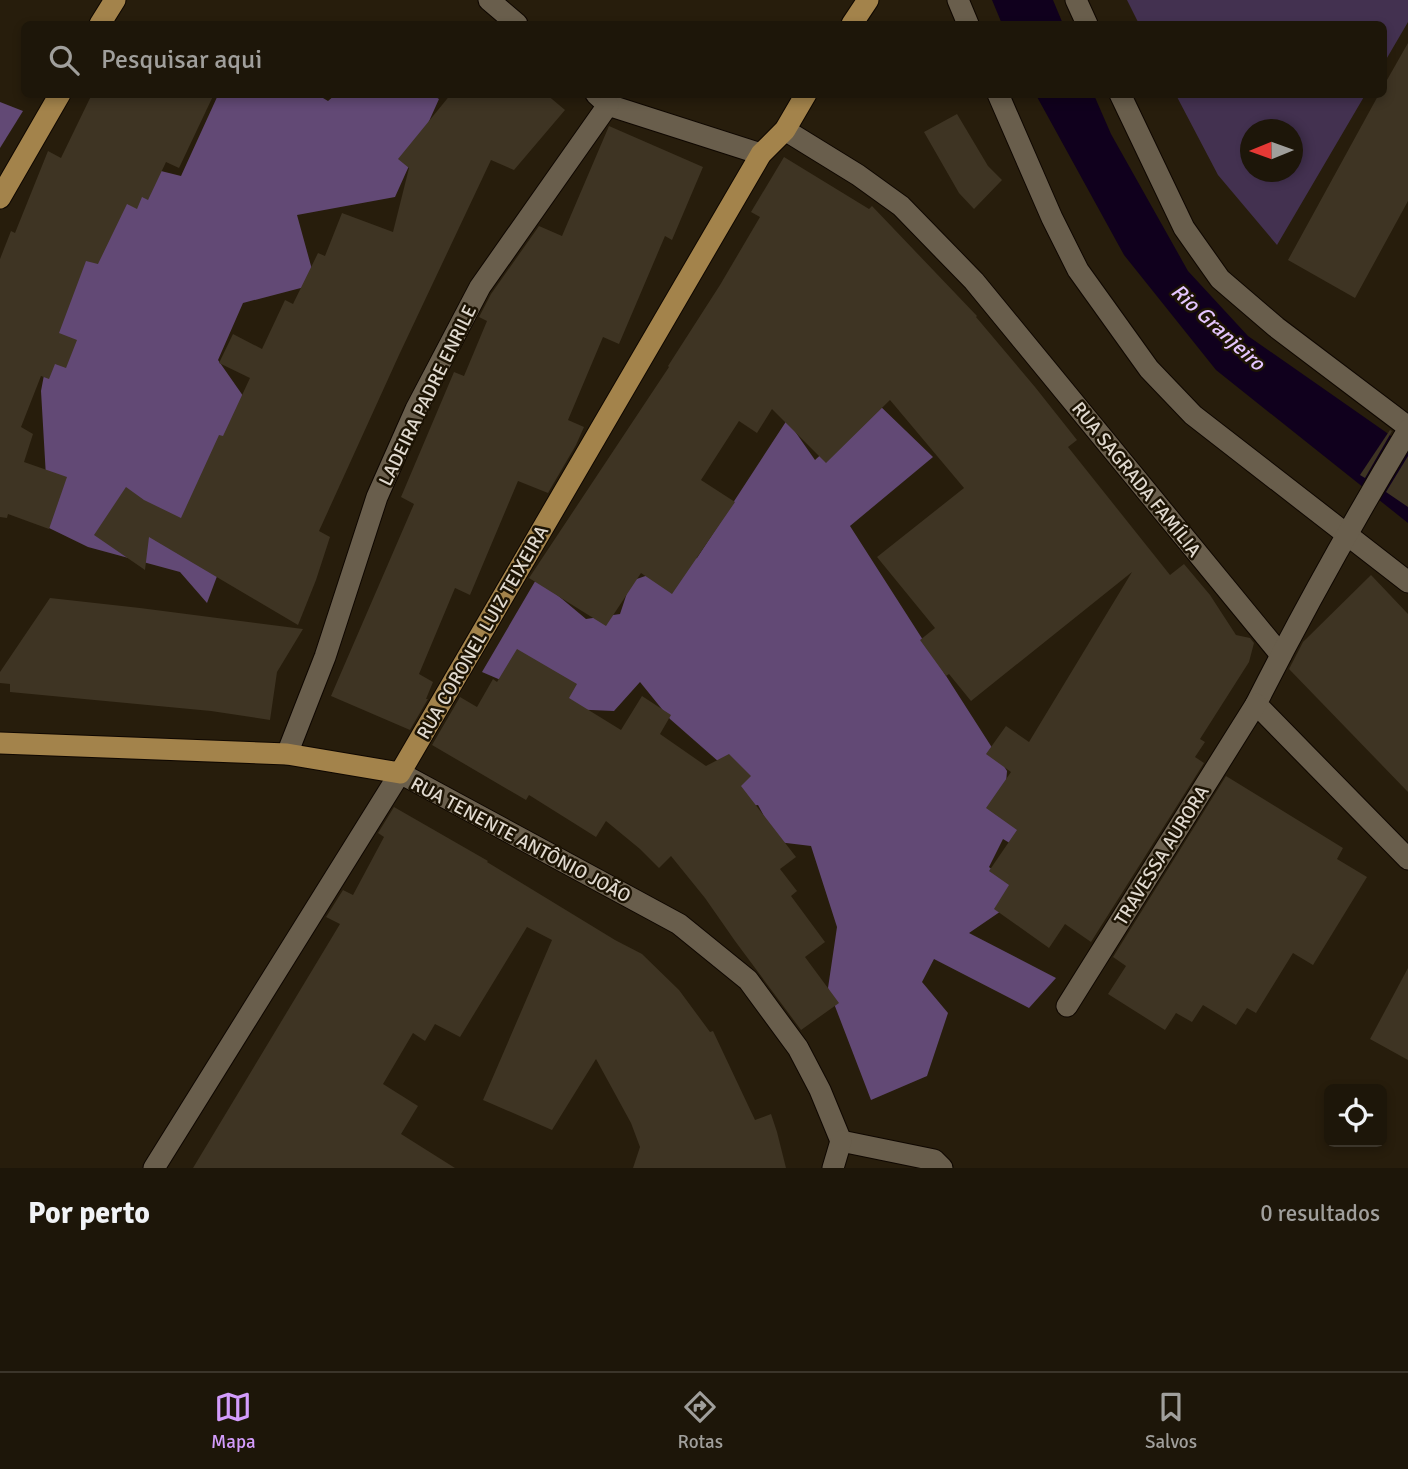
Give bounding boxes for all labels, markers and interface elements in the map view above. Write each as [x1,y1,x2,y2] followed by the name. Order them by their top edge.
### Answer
[21,21,1387,98] search box
[45,41,83,79] icon: search
[101,44,262,76] text: Pesquisar aqui
[1240,119,1303,182] north arrow
[1166,278,1271,377] water label: Rio Granjeiro
[374,301,482,490] street label: LADEIRA PADRE ENRILE
[1066,397,1206,562] street label: RUA SAGRADA FAMÍLIA
[412,521,554,744] street label: RUA CORONEL LUIZ TEIXEIRA
[406,772,635,908] street label: RUA TENENTE ANTÔNIO JOÃO
[1109,781,1215,930] street label: TRAVESSA AURORA
[1324,1084,1387,1147] map controls
[1324,1084,1387,1147] button: locate
[28,1195,150,1232] text: Por perto
[1260,1199,1380,1228] text: 0 resultados
[211,1388,256,1454] tab: Mapa
[678,1388,723,1454] tab: Rotas
[1145,1388,1197,1454] tab: Salvos

